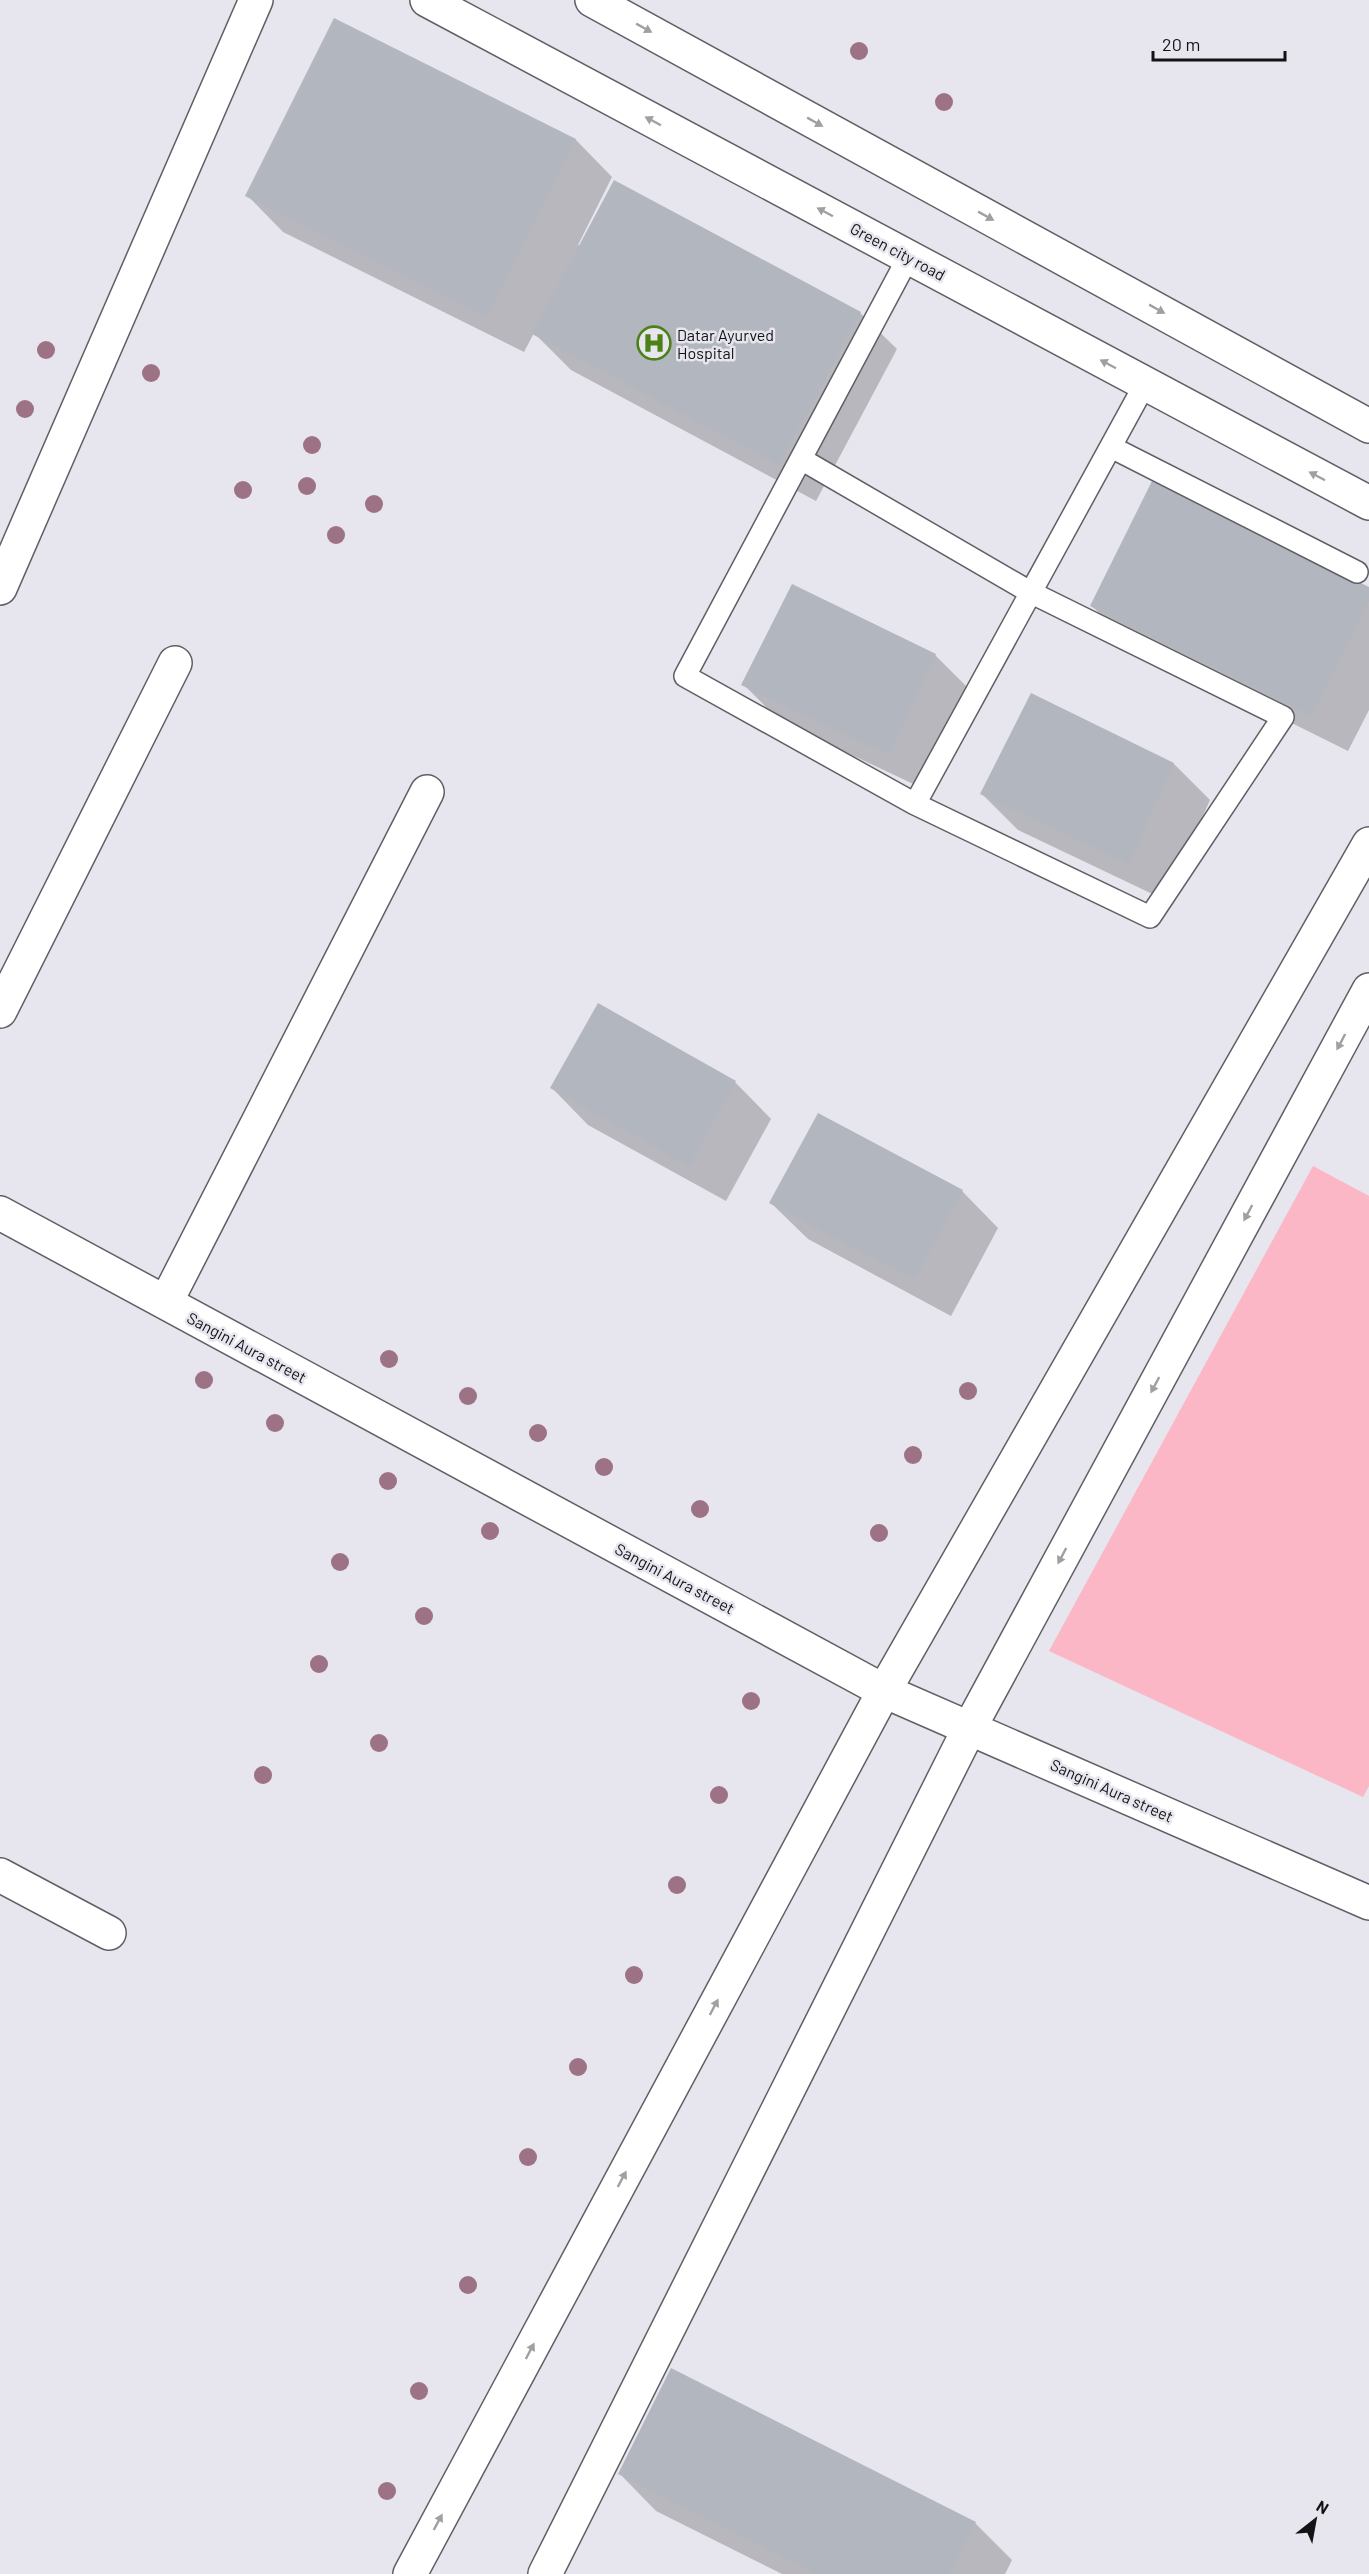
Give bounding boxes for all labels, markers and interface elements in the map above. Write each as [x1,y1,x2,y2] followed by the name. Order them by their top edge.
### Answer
[635,23,652,33] one-way arrow
[1153,24,1285,62] scale bar
[1162,33,1200,55] text: 20 m
[645,116,662,126] one-way arrow
[806,117,823,127] one-way arrow
[817,207,834,217] one-way arrow
[977,211,994,221] one-way arrow
[847,218,949,284] street label: Green city road
[1148,304,1165,314] one-way arrow
[636,325,672,361] hospital icon: Datar Ayurved Hospital
[677,325,774,362] place label: Datar Ayurved Hospital
[1100,359,1117,369] one-way arrow
[1309,471,1326,481] one-way arrow
[1336,1034,1346,1051] one-way arrow
[1243,1205,1253,1222] one-way arrow
[184,1308,310,1386] street label: Sangini Aura street
[1150,1377,1160,1394] one-way arrow
[612,1539,738,1617] street label: Sangini Aura street
[1057,1548,1067,1565] one-way arrow
[1048,1754,1176,1826] street label: Sangini Aura street
[709,1998,719,2015] one-way arrow
[617,2170,627,2187] one-way arrow
[525,2342,535,2359] one-way arrow
[1285,2490,1345,2550] north arrow
[1314,2496,1332,2518] text: N
[433,2514,443,2531] one-way arrow

